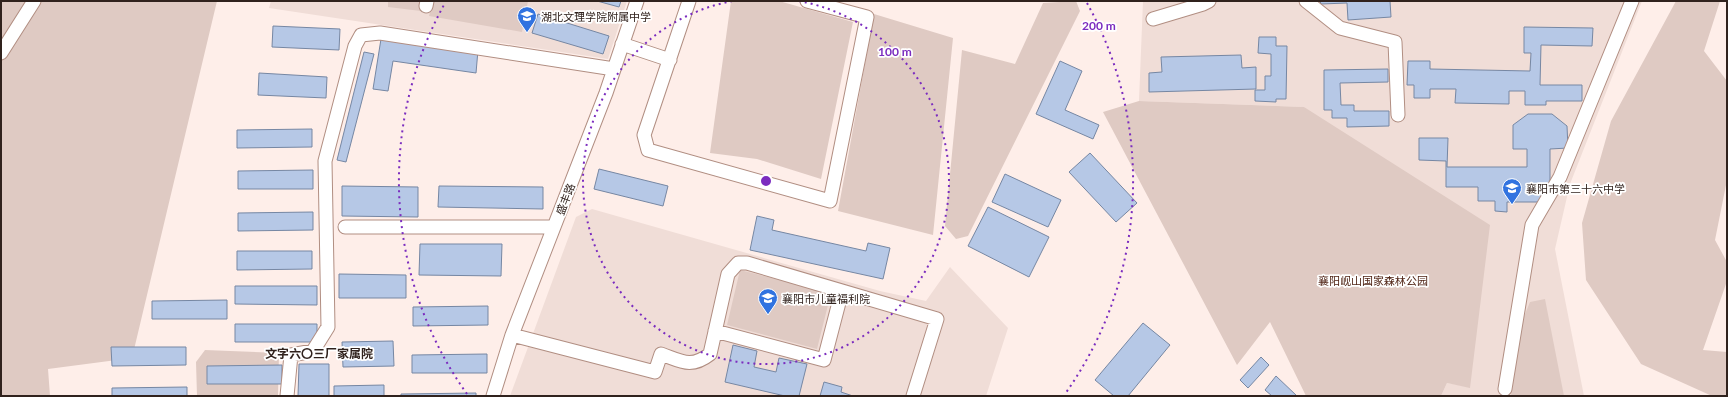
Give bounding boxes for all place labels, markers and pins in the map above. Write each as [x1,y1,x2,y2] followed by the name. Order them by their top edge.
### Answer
[516,5,538,33] school or university icon: 湖北文理学院附属中学
[541,10,651,23] place label: 湖北文理学院附属中学
[759,174,773,188] centre of rings
[1501,177,1523,205] school or university icon: 襄阳市第三十六中学
[1526,182,1625,195] place label: 襄阳市第三十六中学
[757,287,779,315] school or university icon: 襄阳市儿童福利院
[782,292,870,305] place label: 襄阳市儿童福利院

